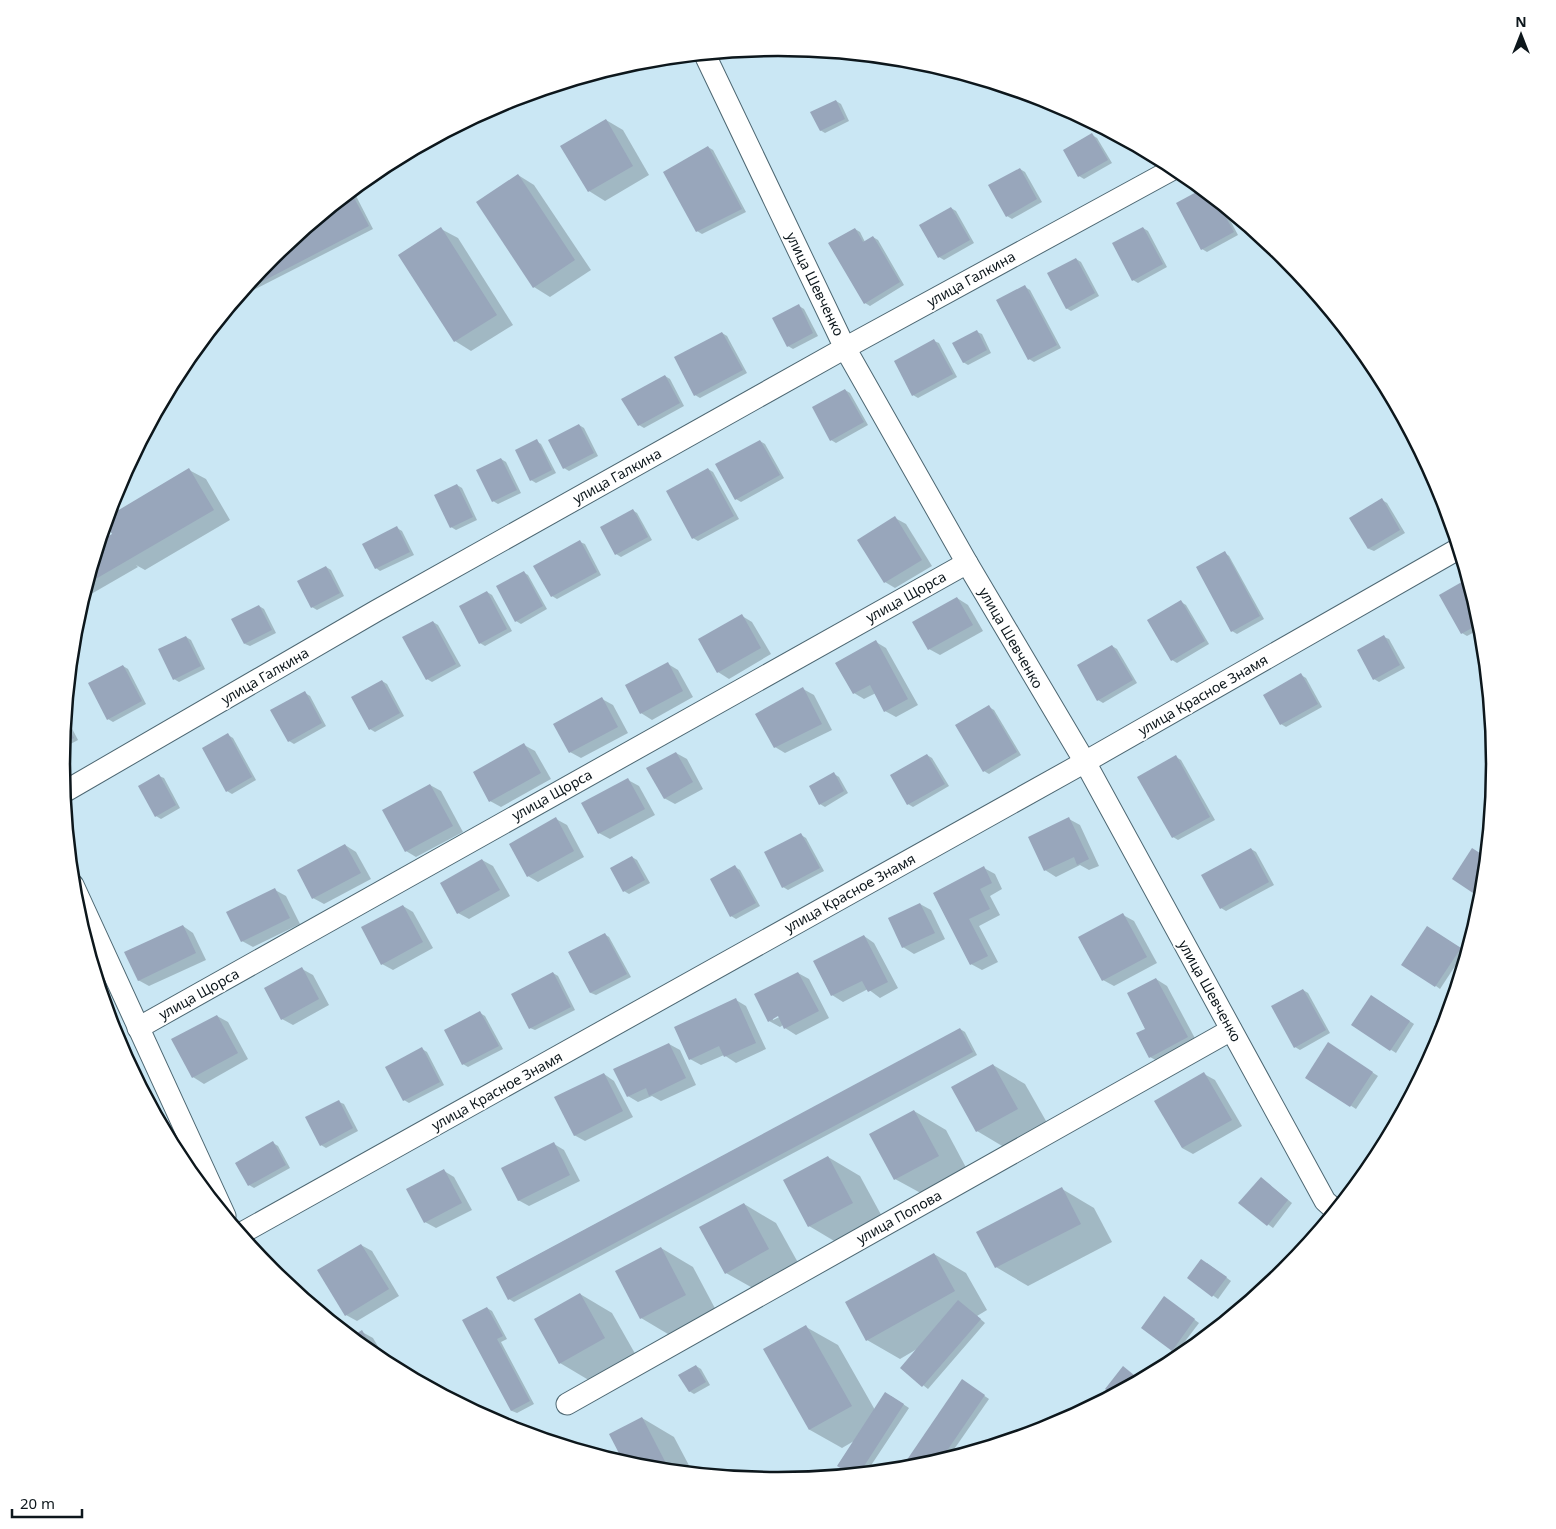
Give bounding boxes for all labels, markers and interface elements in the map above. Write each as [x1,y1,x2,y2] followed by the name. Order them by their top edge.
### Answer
[1496,10,1546,60] north arrow
[1515,12,1527,31] text: N
[782,229,849,339] street label: улица Шевченко
[923,246,1018,311] street label: улица Галкина
[569,443,664,508] street label: улица Галкина
[862,567,949,626] street label: улица Щорса
[975,584,1048,692] street label: улица Шевченко
[217,643,312,708] street label: улица Галкина
[1134,650,1271,740] street label: улица Красное Знамя
[508,765,595,824] street label: улица Щорса
[781,849,919,936] street label: улица Красное Знамя
[1175,937,1246,1045] street label: улица Шевченко
[155,964,242,1023] street label: улица Щорса
[428,1047,566,1134] street label: улица Красное Знамя
[853,1185,945,1248] street label: улица Попова
[12,1486,82,1518] scale bar
[20,1493,55,1513] text: 20 m

